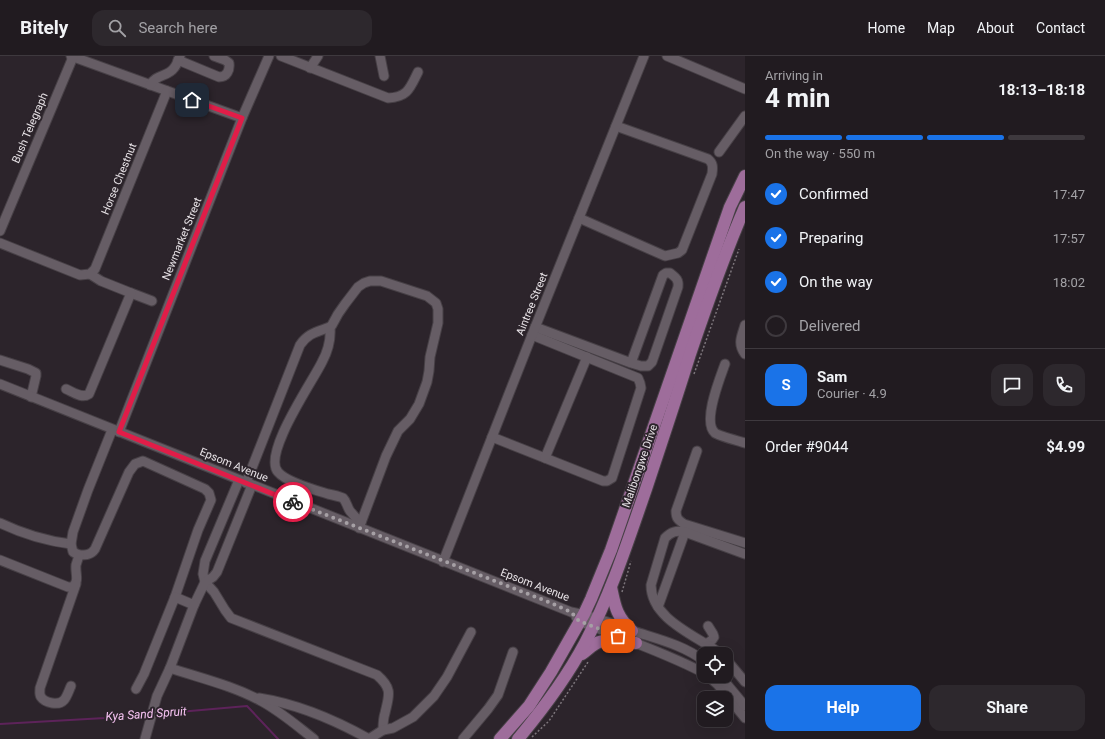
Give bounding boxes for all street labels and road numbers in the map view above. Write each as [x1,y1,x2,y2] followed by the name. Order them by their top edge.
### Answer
[9,91,51,165] street label: Bush Telegraph
[99,141,139,217] street label: Horse Chestnut
[159,195,205,282] street label: Newmarket Street
[514,270,551,337] street label: Aintree Street
[620,423,660,509] street label: Malibongwe Drive
[198,445,270,485] street label: Epsom Avenue
[499,566,571,604] street label: Epsom Avenue

